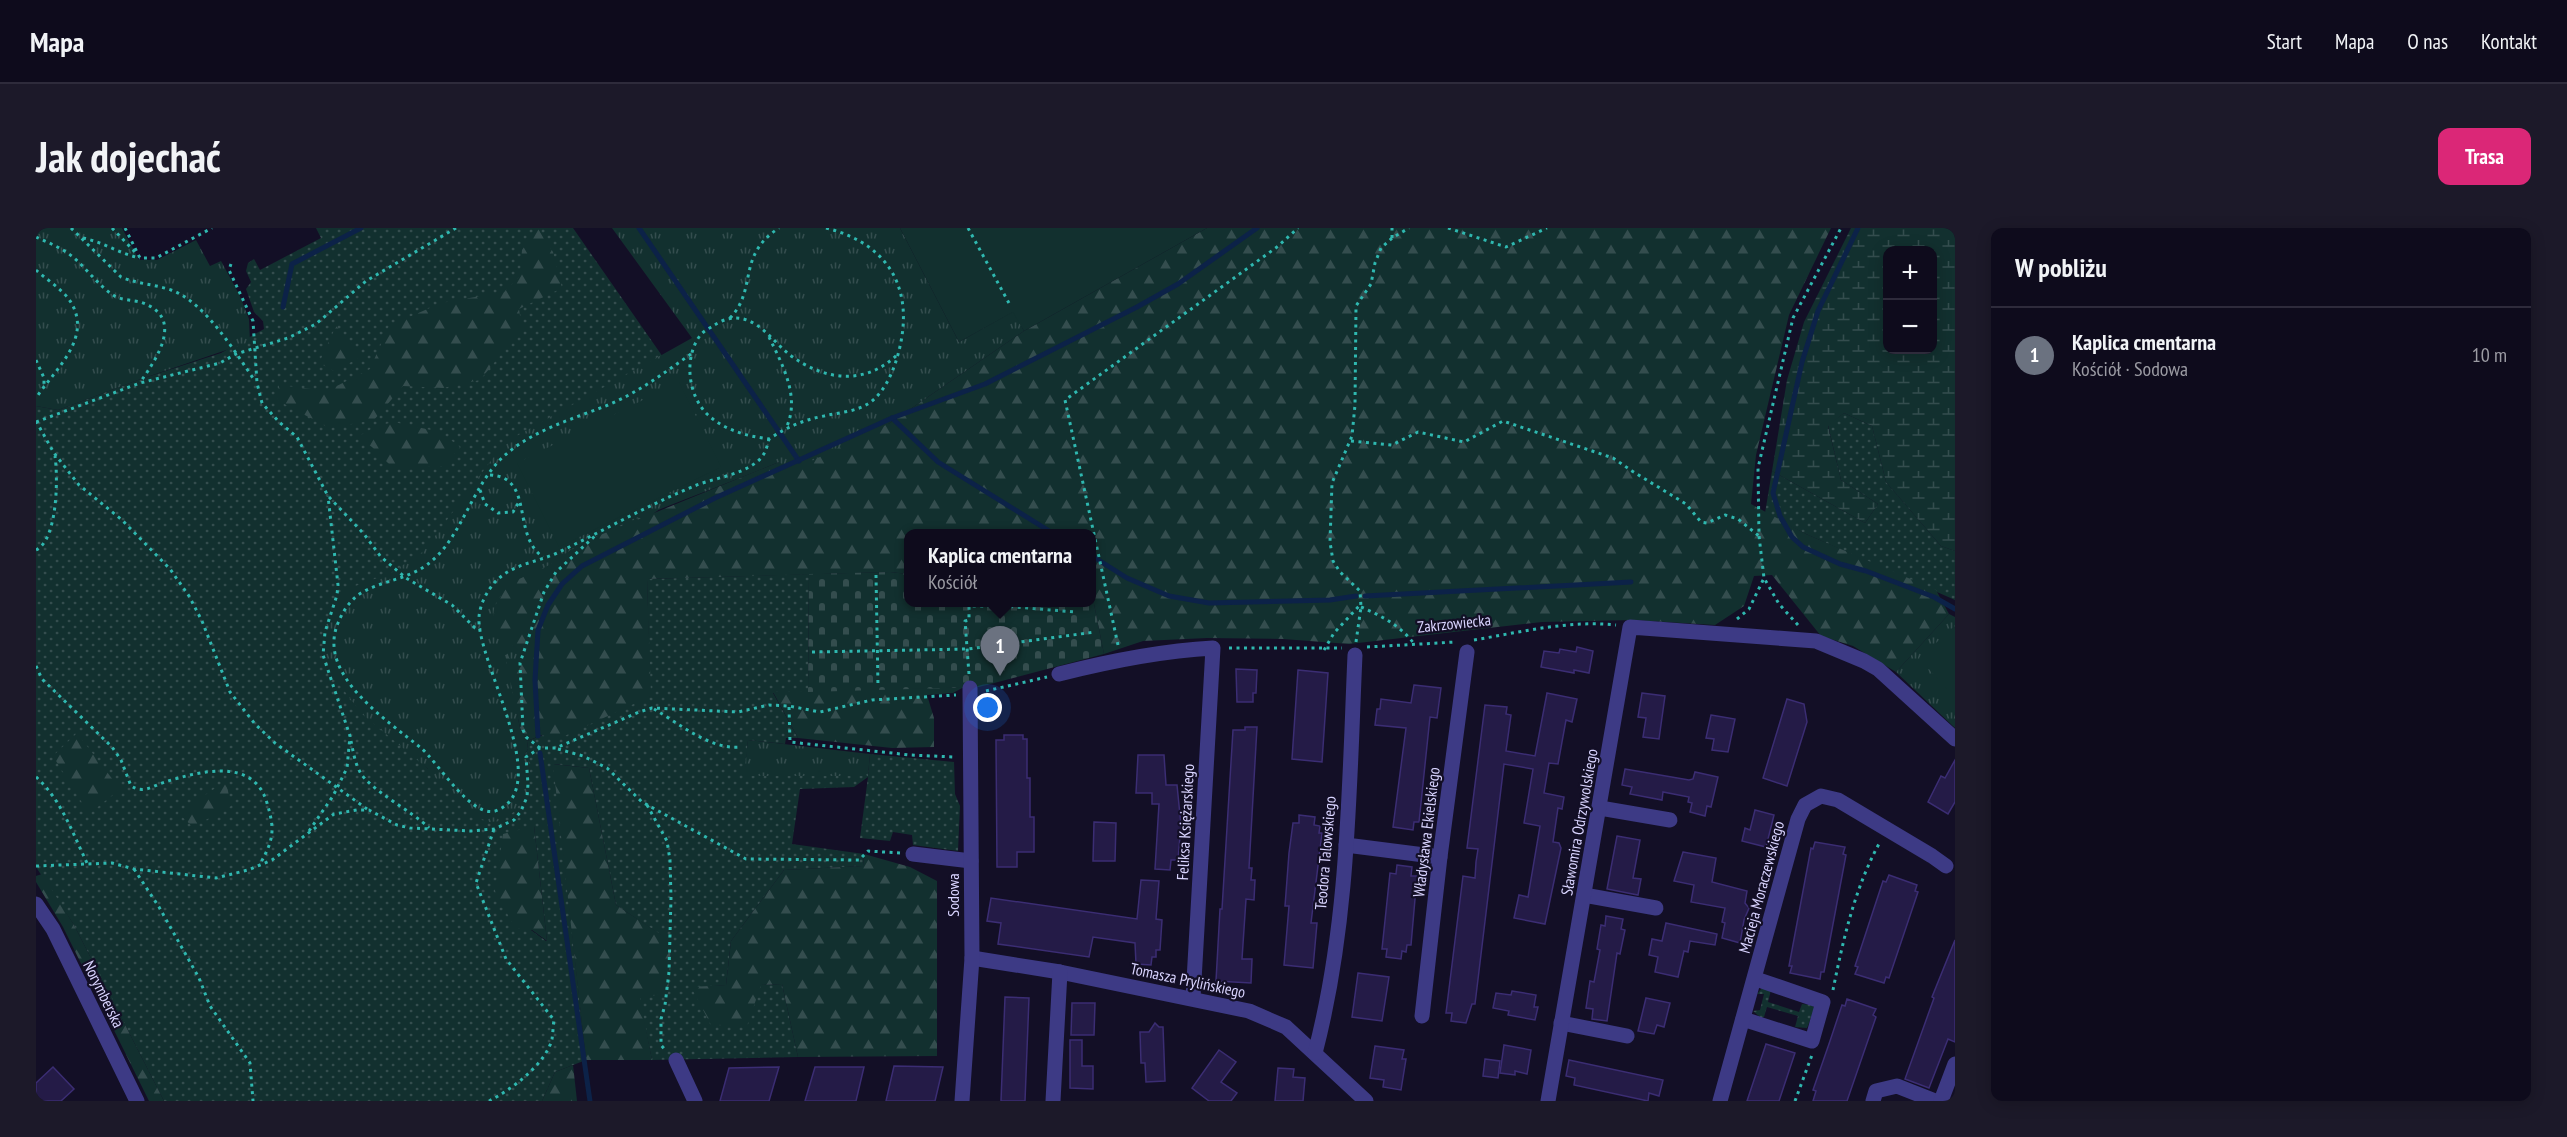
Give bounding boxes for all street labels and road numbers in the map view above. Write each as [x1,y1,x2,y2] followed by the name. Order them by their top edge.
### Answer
[1416,609,1492,637] street label: Zakrzowiecka
[1556,747,1602,897] street label: Sławomira Odrzywolskiego
[1172,763,1198,881] street label: Feliksa Księżarskiego
[1408,766,1444,898] street label: Władysława Ekielskiego
[1310,795,1340,911] street label: Teodora Talowskiego
[1734,819,1788,955] street label: Macieja Moraczewskiego
[943,873,963,917] street label: Sodowa
[79,957,129,1031] street label: Norymberska
[1129,958,1247,1002] street label: Tomasza Prylińskiego

